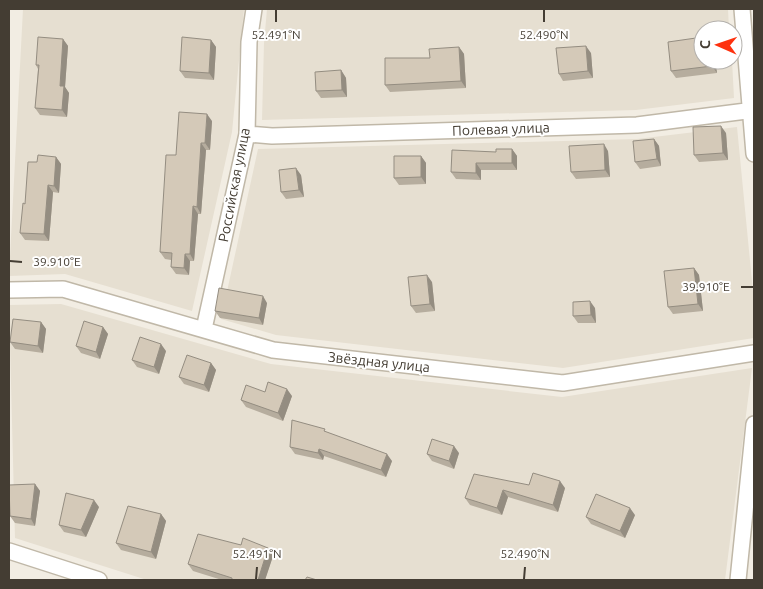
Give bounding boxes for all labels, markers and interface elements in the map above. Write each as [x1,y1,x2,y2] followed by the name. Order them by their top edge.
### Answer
[693,20,743,70] north arrow
[251,28,301,41] text: 52.491°N
[519,28,569,41] text: 52.490°N
[697,40,713,49] text: С
[452,119,550,139] street label: Полевая улица
[215,127,253,243] street label: Российская улица
[33,255,81,268] text: 39.910°E
[682,280,730,293] text: 39.910°E
[327,349,431,375] street label: Звёздная улица
[232,547,282,560] text: 52.491°N
[500,547,550,560] text: 52.490°N

